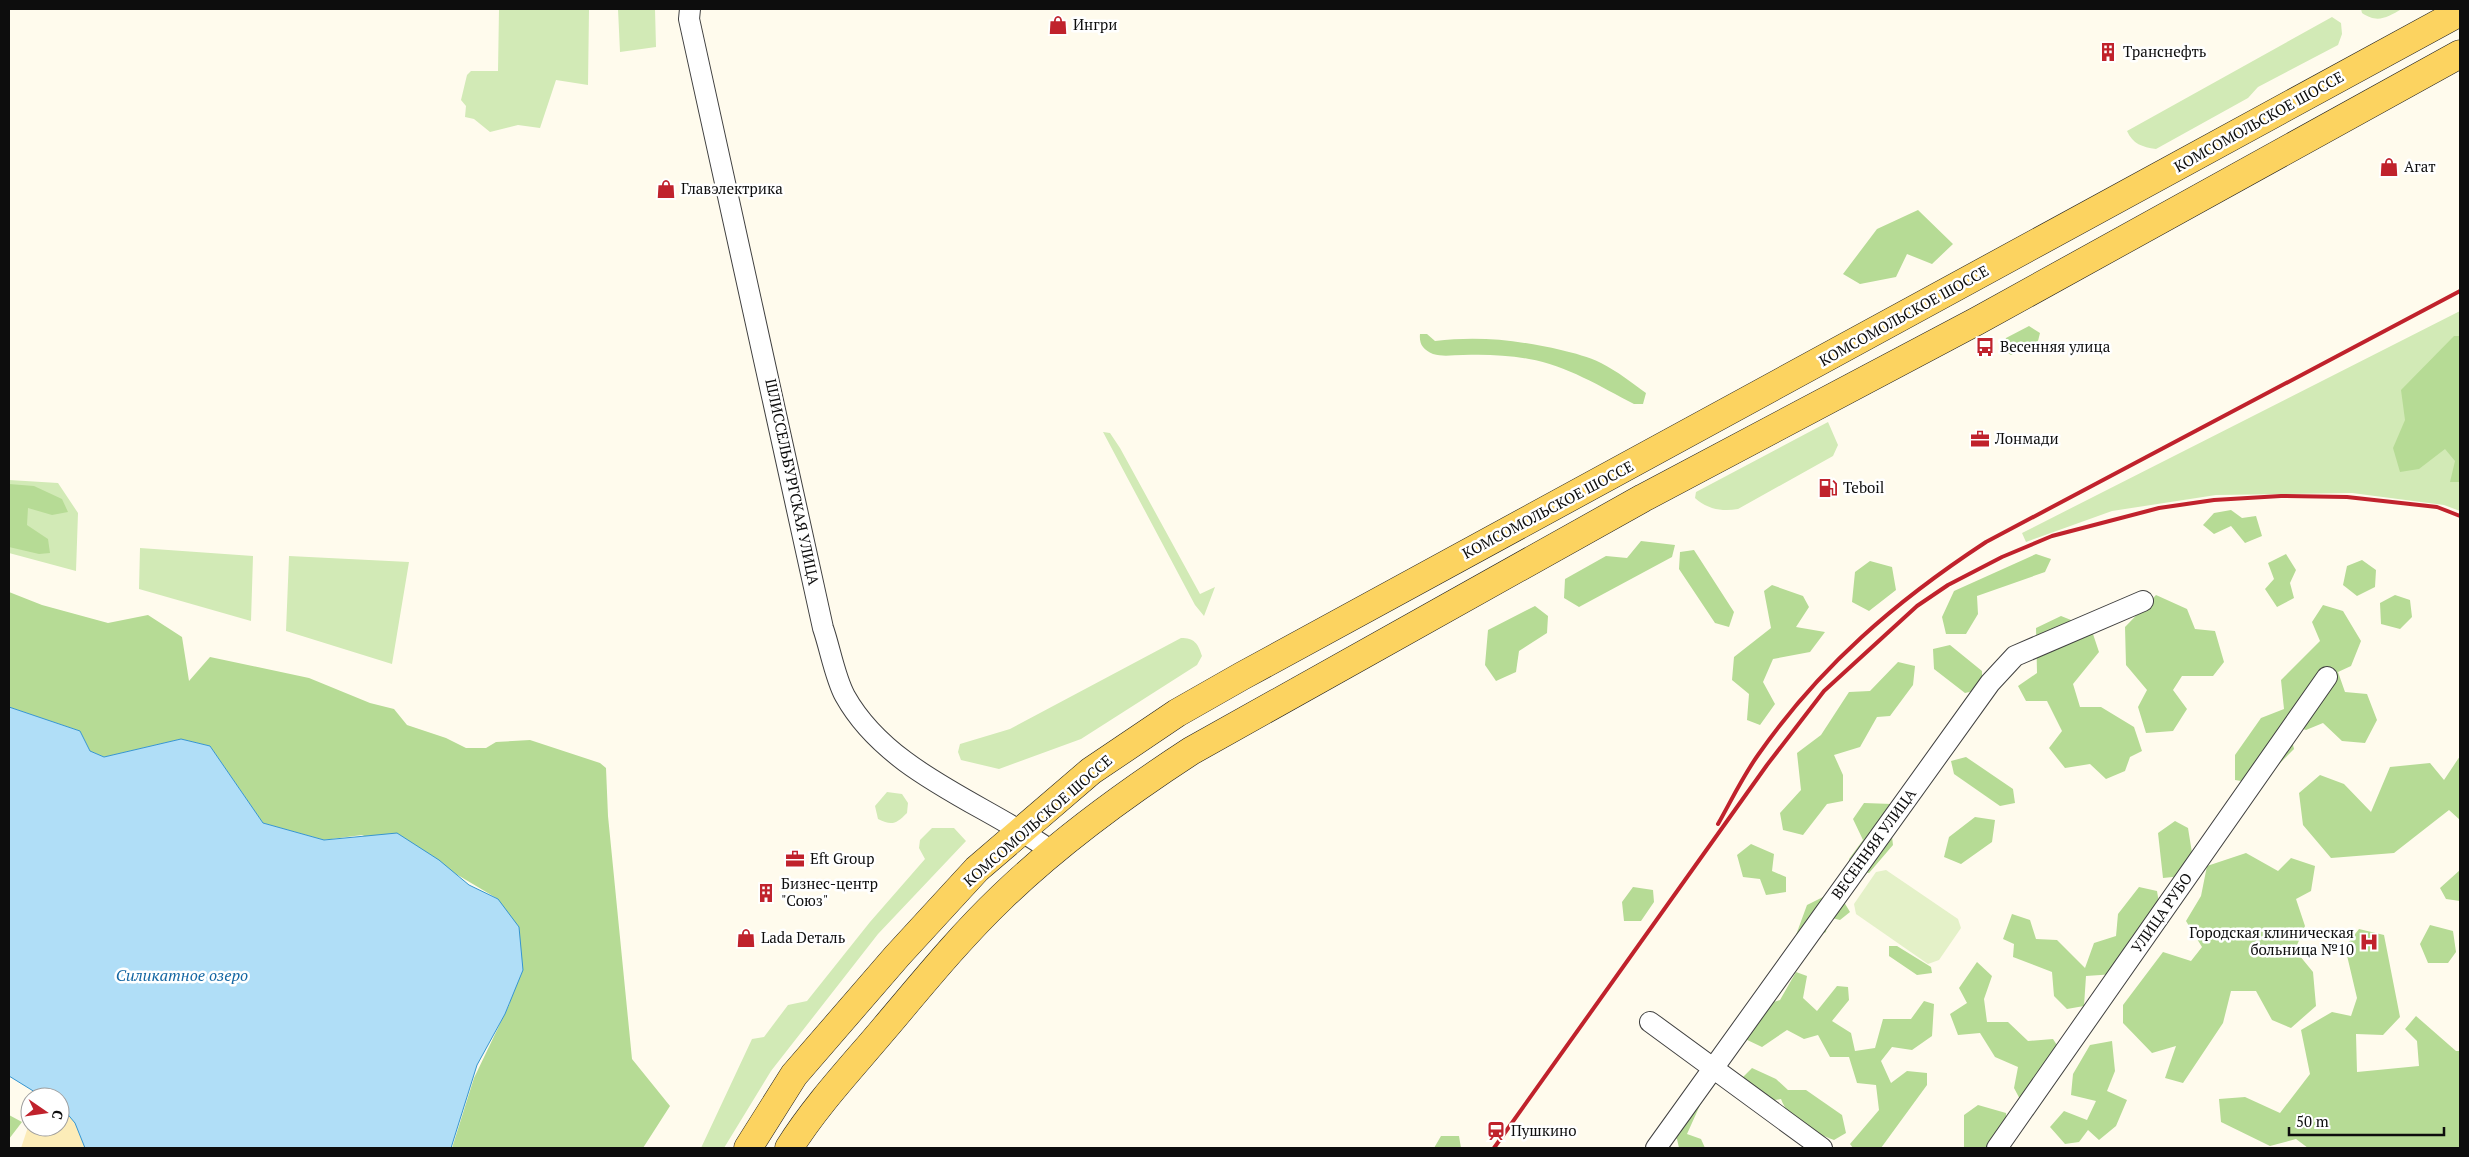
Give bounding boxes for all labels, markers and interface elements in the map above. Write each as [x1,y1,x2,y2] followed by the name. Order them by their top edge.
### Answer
[1047,14,1069,36] shop icon: Ингри
[1073,14,1117,34] place label: Ингри
[2097,41,2119,63] building icon: Транснефть
[2123,41,2207,61] place label: Транснефть
[2170,66,2347,176] street label: КОМСОМОЛЬСКОЕ ШОССЕ
[2378,156,2400,178] shop icon: Агат
[2404,156,2436,176] place label: Агат
[655,178,677,200] shop icon: Главэлектрика
[681,178,783,198] place label: Главэлектрика
[1815,260,1992,370] street label: КОМСОМОЛЬСКОЕ ШОССЕ
[1974,336,1996,358] bus stop icon: Весенняя улица
[2000,336,2111,356] place label: Весенняя улица
[761,377,825,587] street label: ШЛИССЕЛЬБУРГСКАЯ УЛИЦА
[1969,428,1991,450] office icon: Лонмади
[1994,428,2059,448] place label: Лонмади
[1459,455,1637,563] street label: КОМСОМОЛЬСКОЕ ШОССЕ
[1817,477,1839,499] fuel station icon: Teboil
[1843,477,1884,497] place label: Teboil
[959,750,1116,890] street label: КОМСОМОЛЬСКОЕ ШОССЕ
[1826,784,1921,903] street label: ВЕСЕННЯЯ УЛИЦА
[784,848,806,870] office icon: Eft Group
[810,848,874,868] place label: Eft Group
[2126,868,2196,956] street label: УЛИЦА РУБО
[781,873,878,910] place label: Бизнес-центр "Союз"
[755,882,777,904] building icon: Бизнес-центр "Союз"
[2189,922,2354,959] place label: Городская клиническая больница №10
[735,927,757,949] shop icon: Lada Dеталь
[761,927,846,947] place label: Lada Dеталь
[2358,931,2380,953] hospital icon: Городская клиническая больница №10
[116,964,248,986] water label: Силикатное озеро
[20,1087,70,1137] north arrow
[2289,1104,2444,1136] scale bar
[48,1108,68,1122] text: С
[2296,1111,2329,1131] text: 50 m
[1485,1120,1507,1142] station icon: Пушкино
[1511,1120,1577,1140] place label: Пушкино

